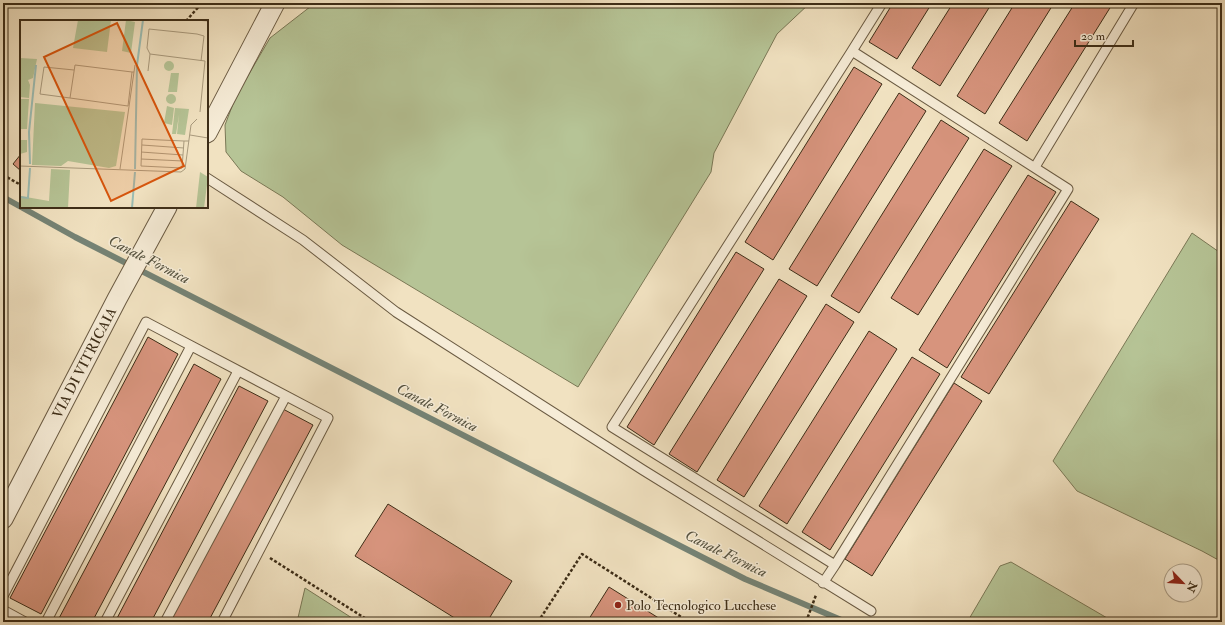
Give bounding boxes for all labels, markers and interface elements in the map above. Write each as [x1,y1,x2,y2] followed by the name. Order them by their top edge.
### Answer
[20,20,208,208] inset map
[1075,22,1133,48] scale bar
[1081,29,1106,44] text: 20 m
[105,231,193,289] water label: Canale Formica
[48,304,120,421] street label: VIA DI VITRICAIA
[393,379,481,437] water label: Canale Formica
[682,526,770,582] water label: Canale Formica
[1163,563,1203,603] north arrow
[1183,579,1200,595] text: N
[626,597,776,614] place label: Polo Tecnologico Lucchese
[613,600,623,610] marker: Polo Tecnologico Lucchese

